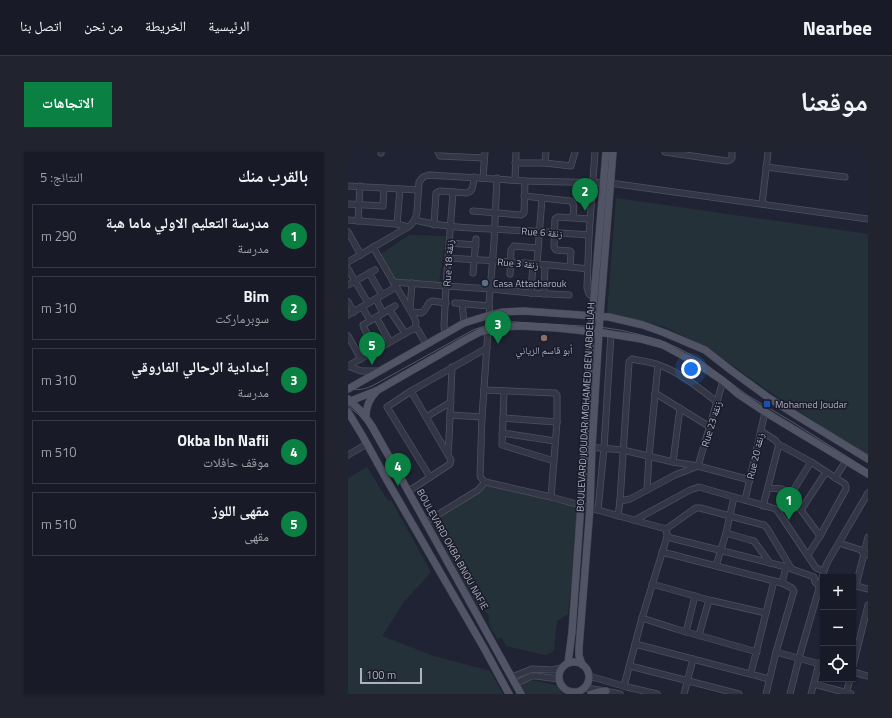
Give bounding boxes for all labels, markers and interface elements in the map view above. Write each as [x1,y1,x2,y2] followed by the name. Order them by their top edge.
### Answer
[803,13,872,42] text: Nearbee
[20,15,62,36] text: اتصل بنا
[84,15,123,36] text: من نحن
[145,15,186,36] text: الخريطة
[208,15,250,36] text: الرئيسية
[800,79,868,122] text: موقعنا
[24,82,112,127] button: الاتجاهات
[238,163,308,189] text: بالقرب منك
[40,167,83,187] text: النتائج: 5
[572,178,598,211] pin: 2
[106,211,269,234] text: مدرسة التعليم الاولي ماما هبة
[521,224,563,241] street label: Rue 6 زنقة
[41,226,77,246] text: 290 m
[290,226,298,246] text: 1
[237,238,269,258] text: مدرسة
[439,239,458,287] street label: Rue 18 زنقة
[497,254,539,273] street label: Rue 3 زنقة
[493,276,567,291] place label: Casa Attacharouk
[480,278,490,288] marker: Casa Attacharouk
[243,285,269,308] text: Bim
[41,298,77,318] text: 310 m
[290,298,298,318] text: 2
[573,302,598,512] street label: BOULEVARD JOUDAR MOHAMED BEN ABDELLAH
[215,308,269,328] text: سوبرماركت
[485,311,511,344] pin: 3
[359,332,385,365] pin: 5
[539,333,549,343] marker: أبو قاسم الزياني
[516,343,573,359] place label: أبو قاسم الزياني
[131,355,269,378] text: إعدادية الرحالي الفاروقي
[681,359,701,379] your location
[41,370,77,390] text: 310 m
[290,370,298,390] text: 3
[237,382,269,402] text: مدرسة
[775,397,848,412] place label: Mohamed Joudar
[697,399,726,449] street label: Rue 23 زنقة
[762,399,772,409] marker: Mohamed Joudar
[177,429,269,452] text: Okba Ibn Nafii
[743,431,768,481] street label: Rue 20 زنقة
[41,442,77,462] text: 510 m
[290,442,298,462] text: 4
[203,452,269,472] text: موقف حافلات
[385,453,411,486] pin: 4
[413,486,492,613] street label: BOULEVARD OKBA BNOU NAFIE
[776,487,802,520] pin: 1
[212,499,269,522] text: مقهى اللوز
[41,514,77,534] text: 510 m
[290,514,298,534] text: 5
[244,526,269,546] text: مقهى
[820,574,856,682] map controls
[820,574,856,610] button: +
[820,610,856,646] button: −
[820,646,856,682] button: locate
[360,666,422,685] scale bar
[366,667,396,683] text: 100 m

